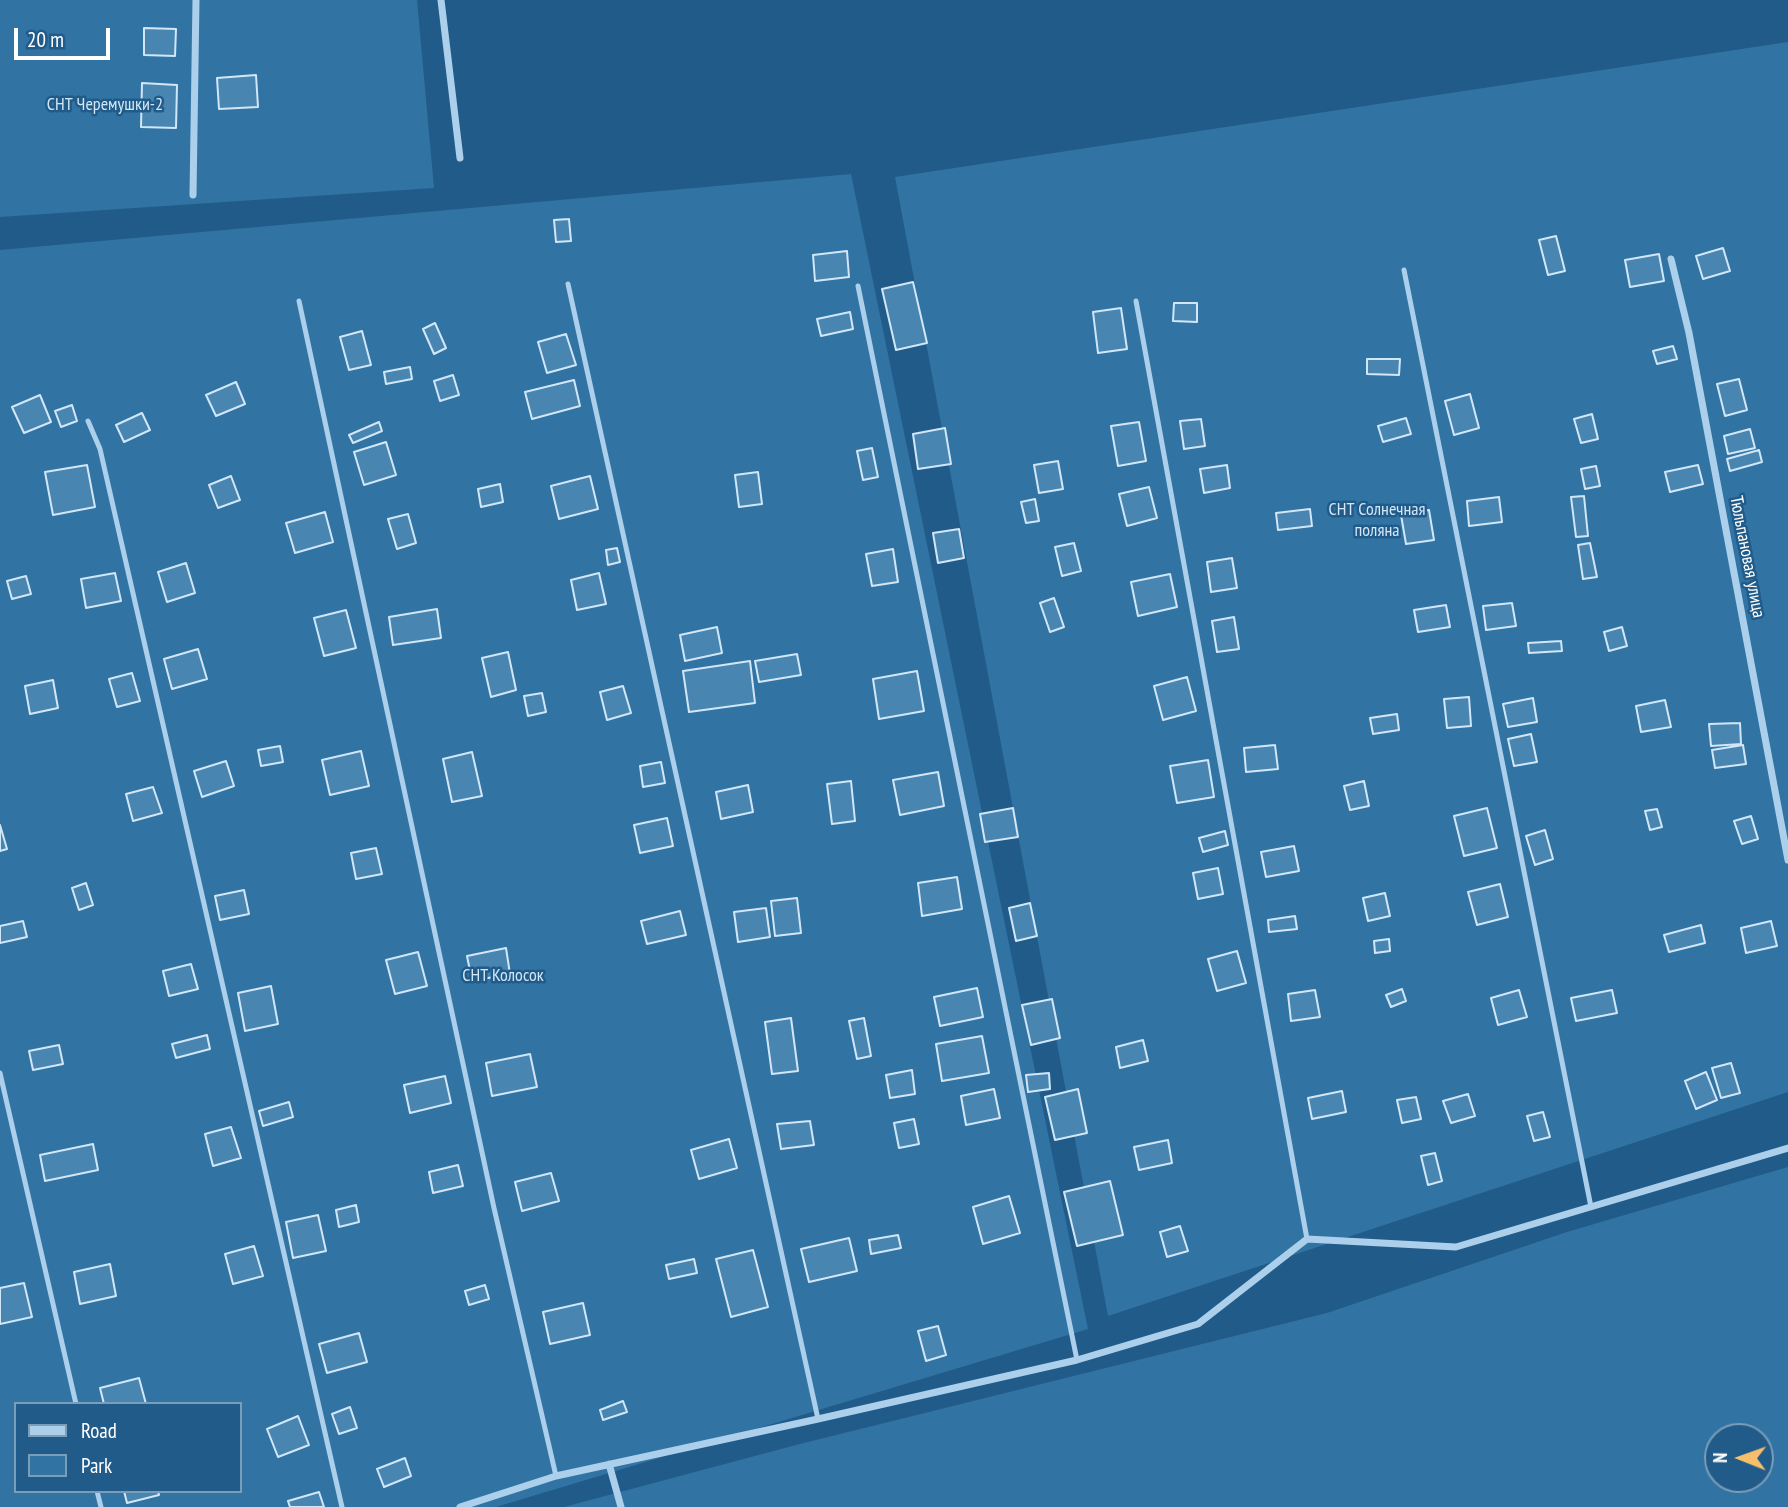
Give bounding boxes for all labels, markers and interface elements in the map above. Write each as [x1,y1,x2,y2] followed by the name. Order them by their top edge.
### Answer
[18,14,114,58] scale bar
[27,26,64,53] text: 20 m
[47,94,163,116] park label: СНТ Черемушки-2
[1725,494,1769,620] street label: Тюльпановая улица
[1329,499,1425,542] park label: СНТ Солнечная поляна
[462,965,544,987] park label: СНТ Колосок
[14,1402,242,1493] legend
[81,1417,117,1444] text: Road
[1704,1423,1774,1493] north arrow
[81,1452,112,1479] text: Park
[1708,1452,1732,1463] text: N

